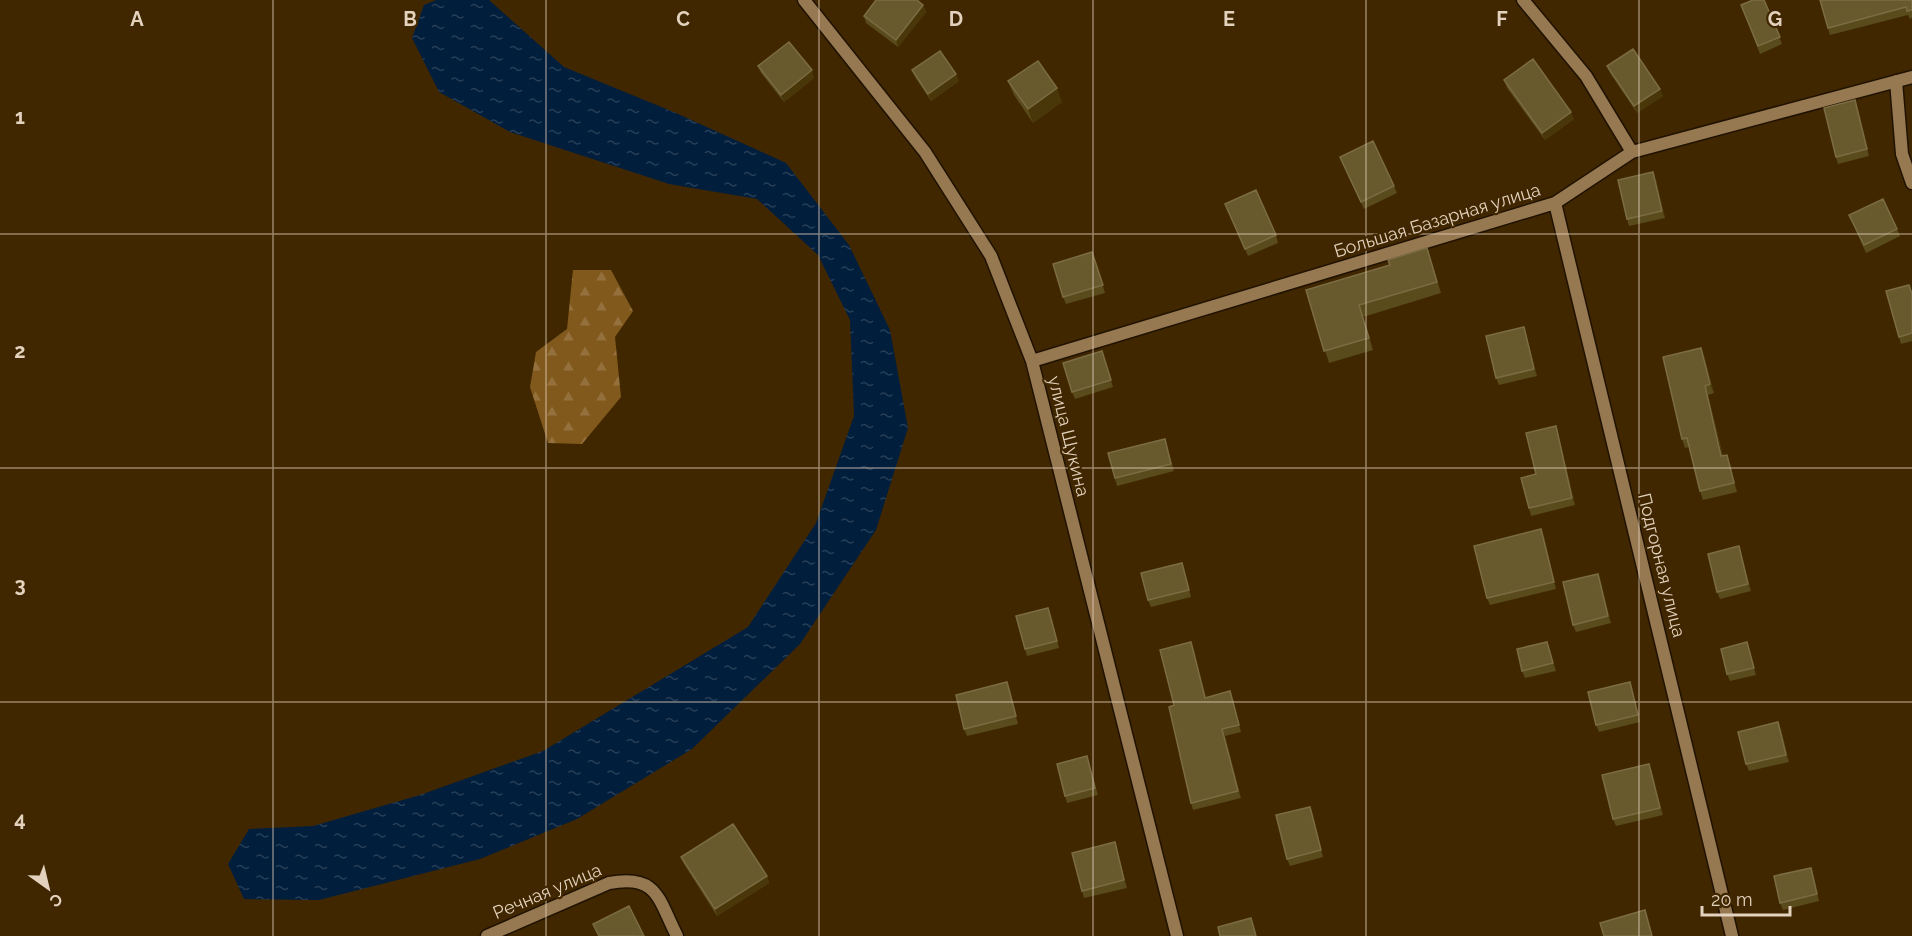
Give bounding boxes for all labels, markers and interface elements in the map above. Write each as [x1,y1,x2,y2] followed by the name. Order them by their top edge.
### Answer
[130,7,144,31] text: A
[403,7,417,31] text: B
[676,7,690,31] text: C
[949,7,963,31] text: D
[1223,7,1235,31] text: E
[1496,7,1508,31] text: F
[1768,7,1782,31] text: G
[15,105,25,129] text: 1
[1331,179,1543,261] street label: Большая Базарная улица
[14,339,26,363] text: 2
[1044,374,1094,498] street label: улица Щукина
[1634,491,1690,639] street label: Подгорная улица
[14,573,26,597] text: 3
[14,807,26,831] text: 4
[18,858,78,918] north arrow
[490,859,604,923] street label: Речная улица
[1702,879,1790,917] scale bar
[46,889,66,911] text: С
[1711,889,1753,910] text: 20 m

